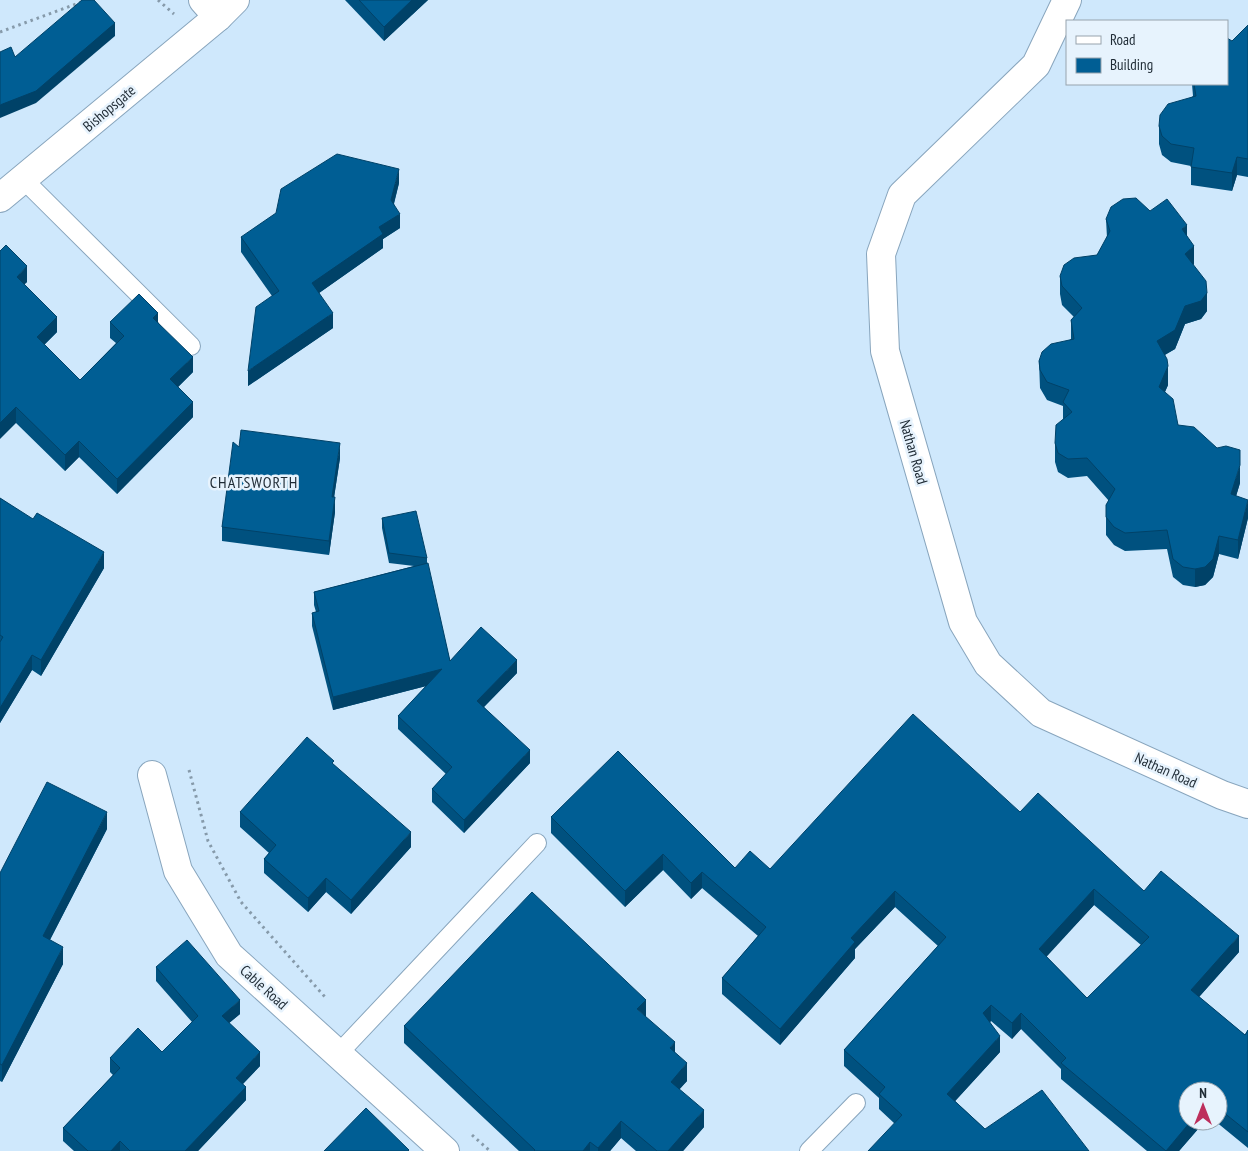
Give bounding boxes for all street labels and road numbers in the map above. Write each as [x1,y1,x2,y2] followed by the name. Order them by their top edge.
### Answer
[79,81,139,135] street label: Bishopsgate
[896,418,932,486] street label: Nathan Road
[1132,748,1200,792] street label: Nathan Road
[236,961,292,1013] street label: Cable Road

